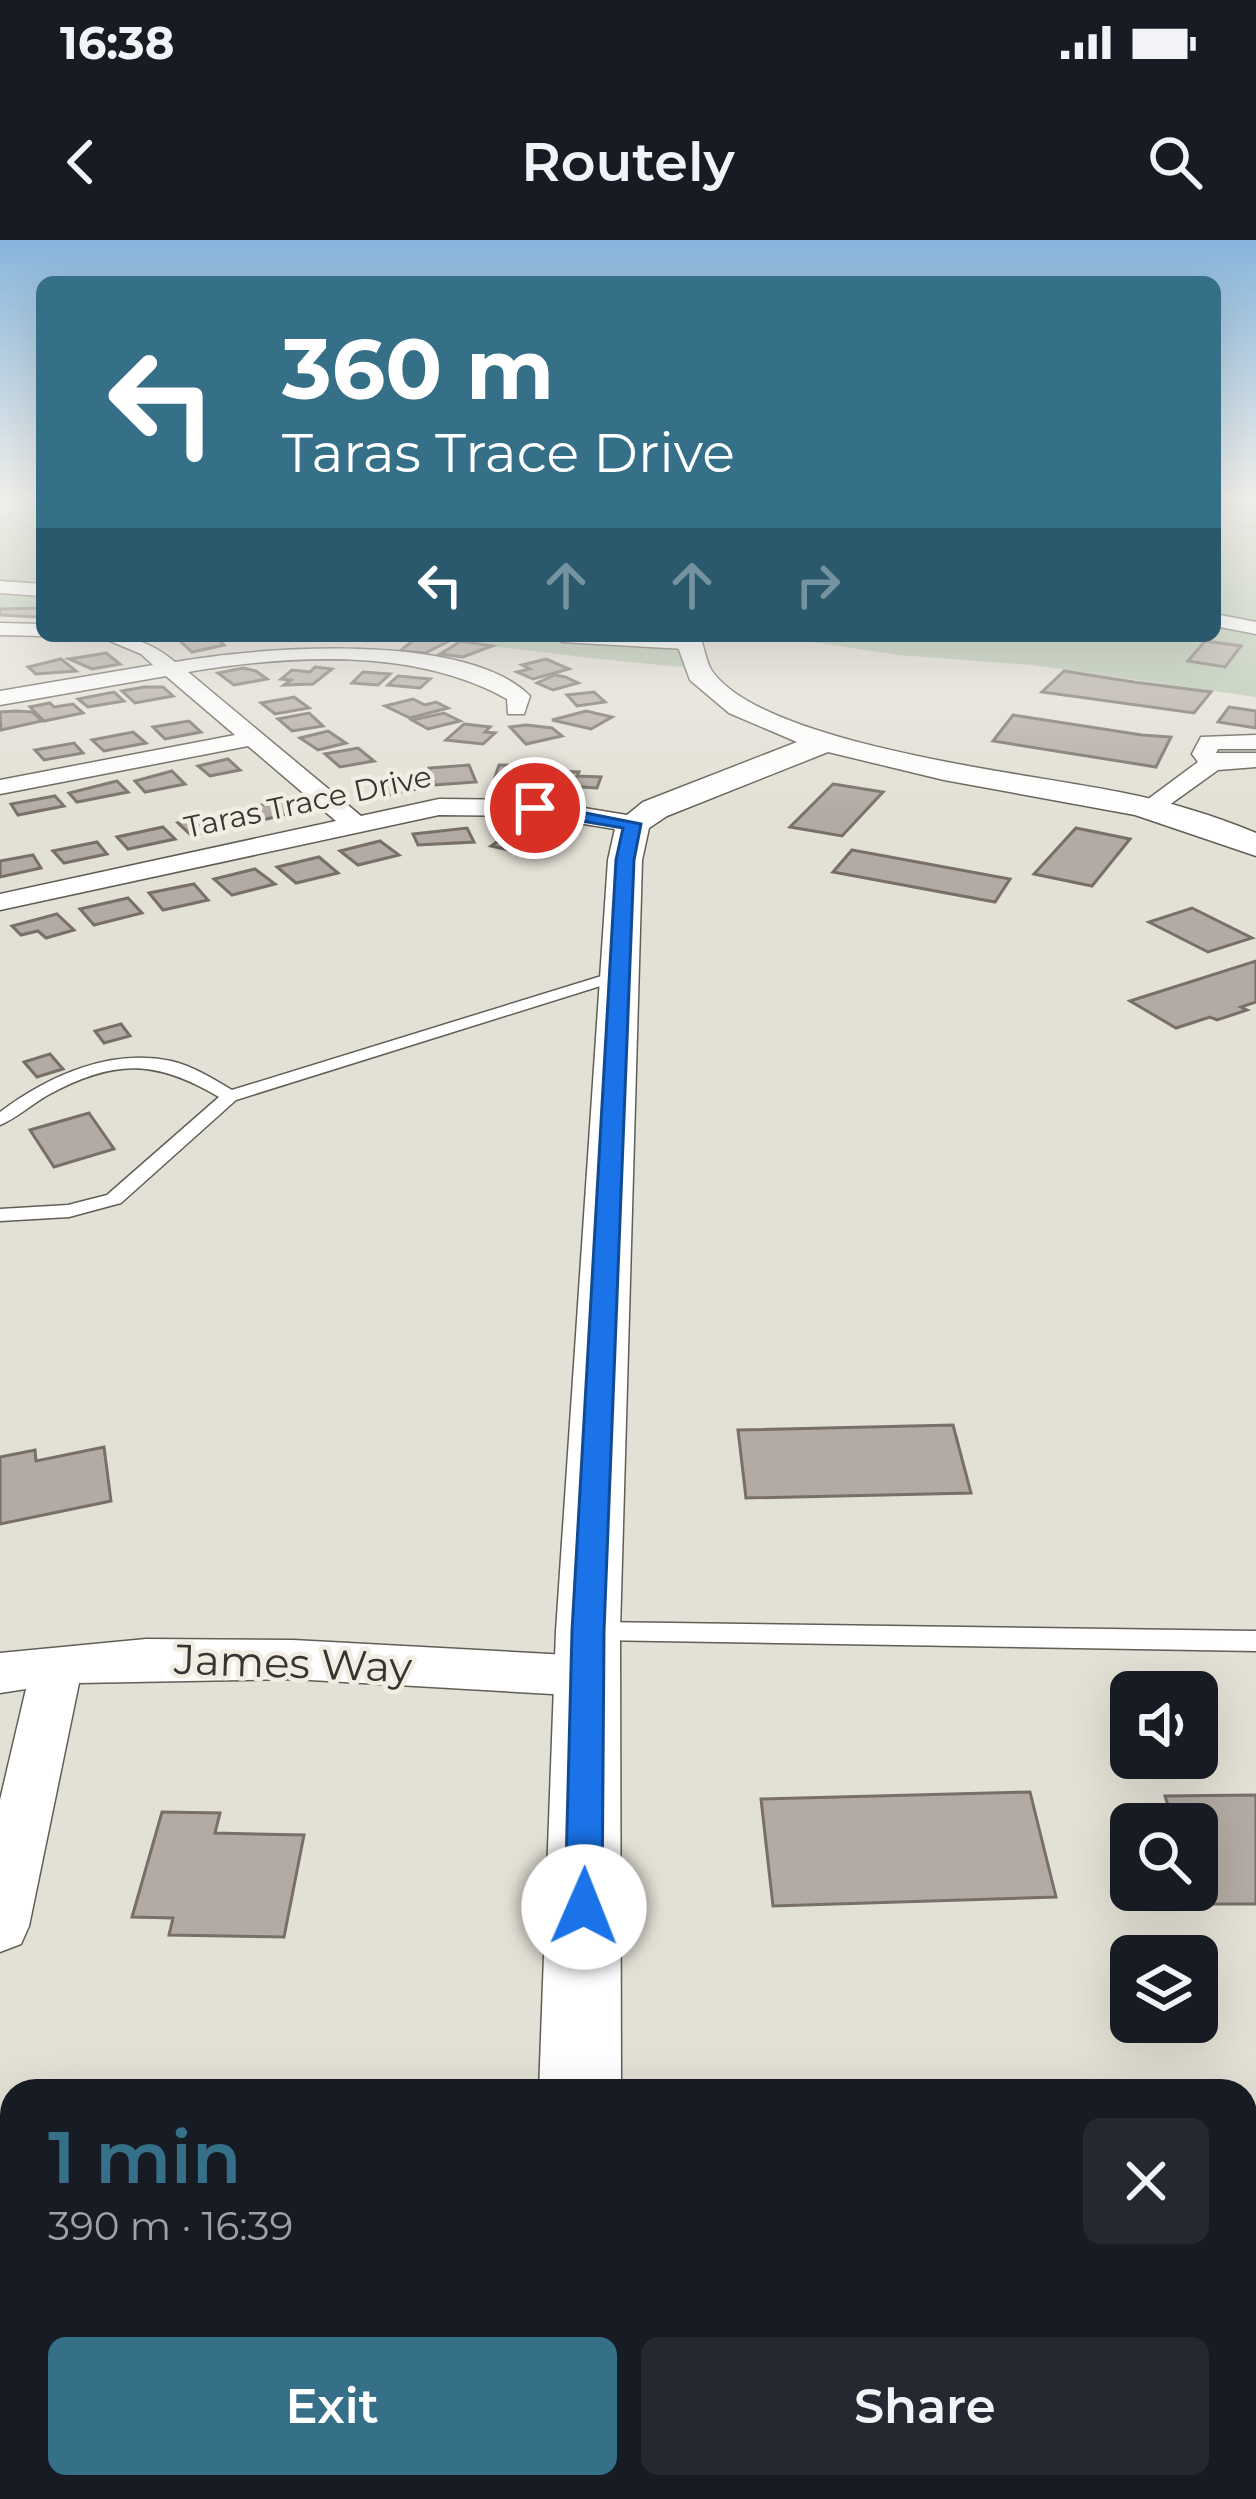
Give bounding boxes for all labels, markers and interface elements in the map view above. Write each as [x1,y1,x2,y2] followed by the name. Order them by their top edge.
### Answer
[60,15,174,70] text: 16:38
[48,129,114,195] icon: back
[521,129,735,195] text: Routely
[1142,129,1208,195] icon: search
[282,318,554,420] text: 360 m
[84,324,240,480] icon: left
[282,420,735,486] text: Taras Trace Drive
[407,552,473,618] icon: left
[533,552,599,618] icon: ahead
[659,552,725,618] icon: ahead
[785,552,851,618] icon: right
[181,757,435,846] street label: Taras Trace Drive
[484,757,586,859] pin
[502,775,568,841] icon: arrive
[172,1633,413,1693] street label: James Way
[1110,1671,1218,2043] map controls
[1110,1671,1218,1779] button: sound
[1110,1803,1218,1911] button: search
[521,1844,647,1970] position arrow
[1110,1935,1218,2043] button: layers
[48,2113,241,2201] text: 1 min
[1083,2118,1209,2244] button: close
[48,2202,293,2250] text: 390 m · 16:39
[48,2337,617,2475] button: Exit
[641,2337,1209,2475] button: Share

